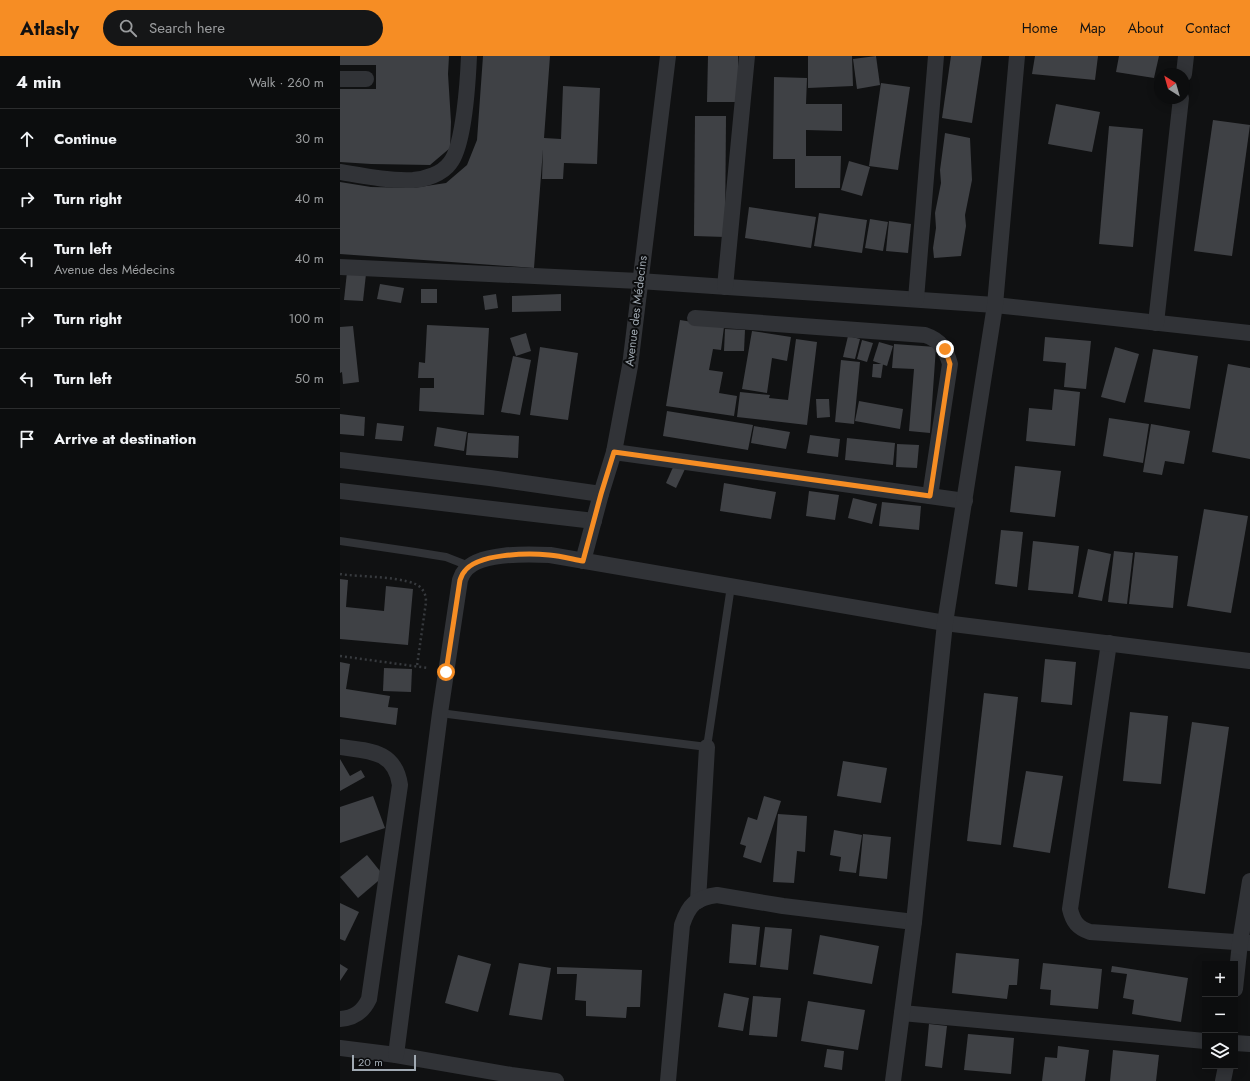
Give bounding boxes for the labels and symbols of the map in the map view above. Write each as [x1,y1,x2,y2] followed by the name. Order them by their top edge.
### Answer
[1154,68,1190,104] north arrow
[620,254,652,367] street label: Avenue des Médecins
[936,340,954,358] route end
[437,663,455,681] route start
[352,1053,416,1072] scale bar

